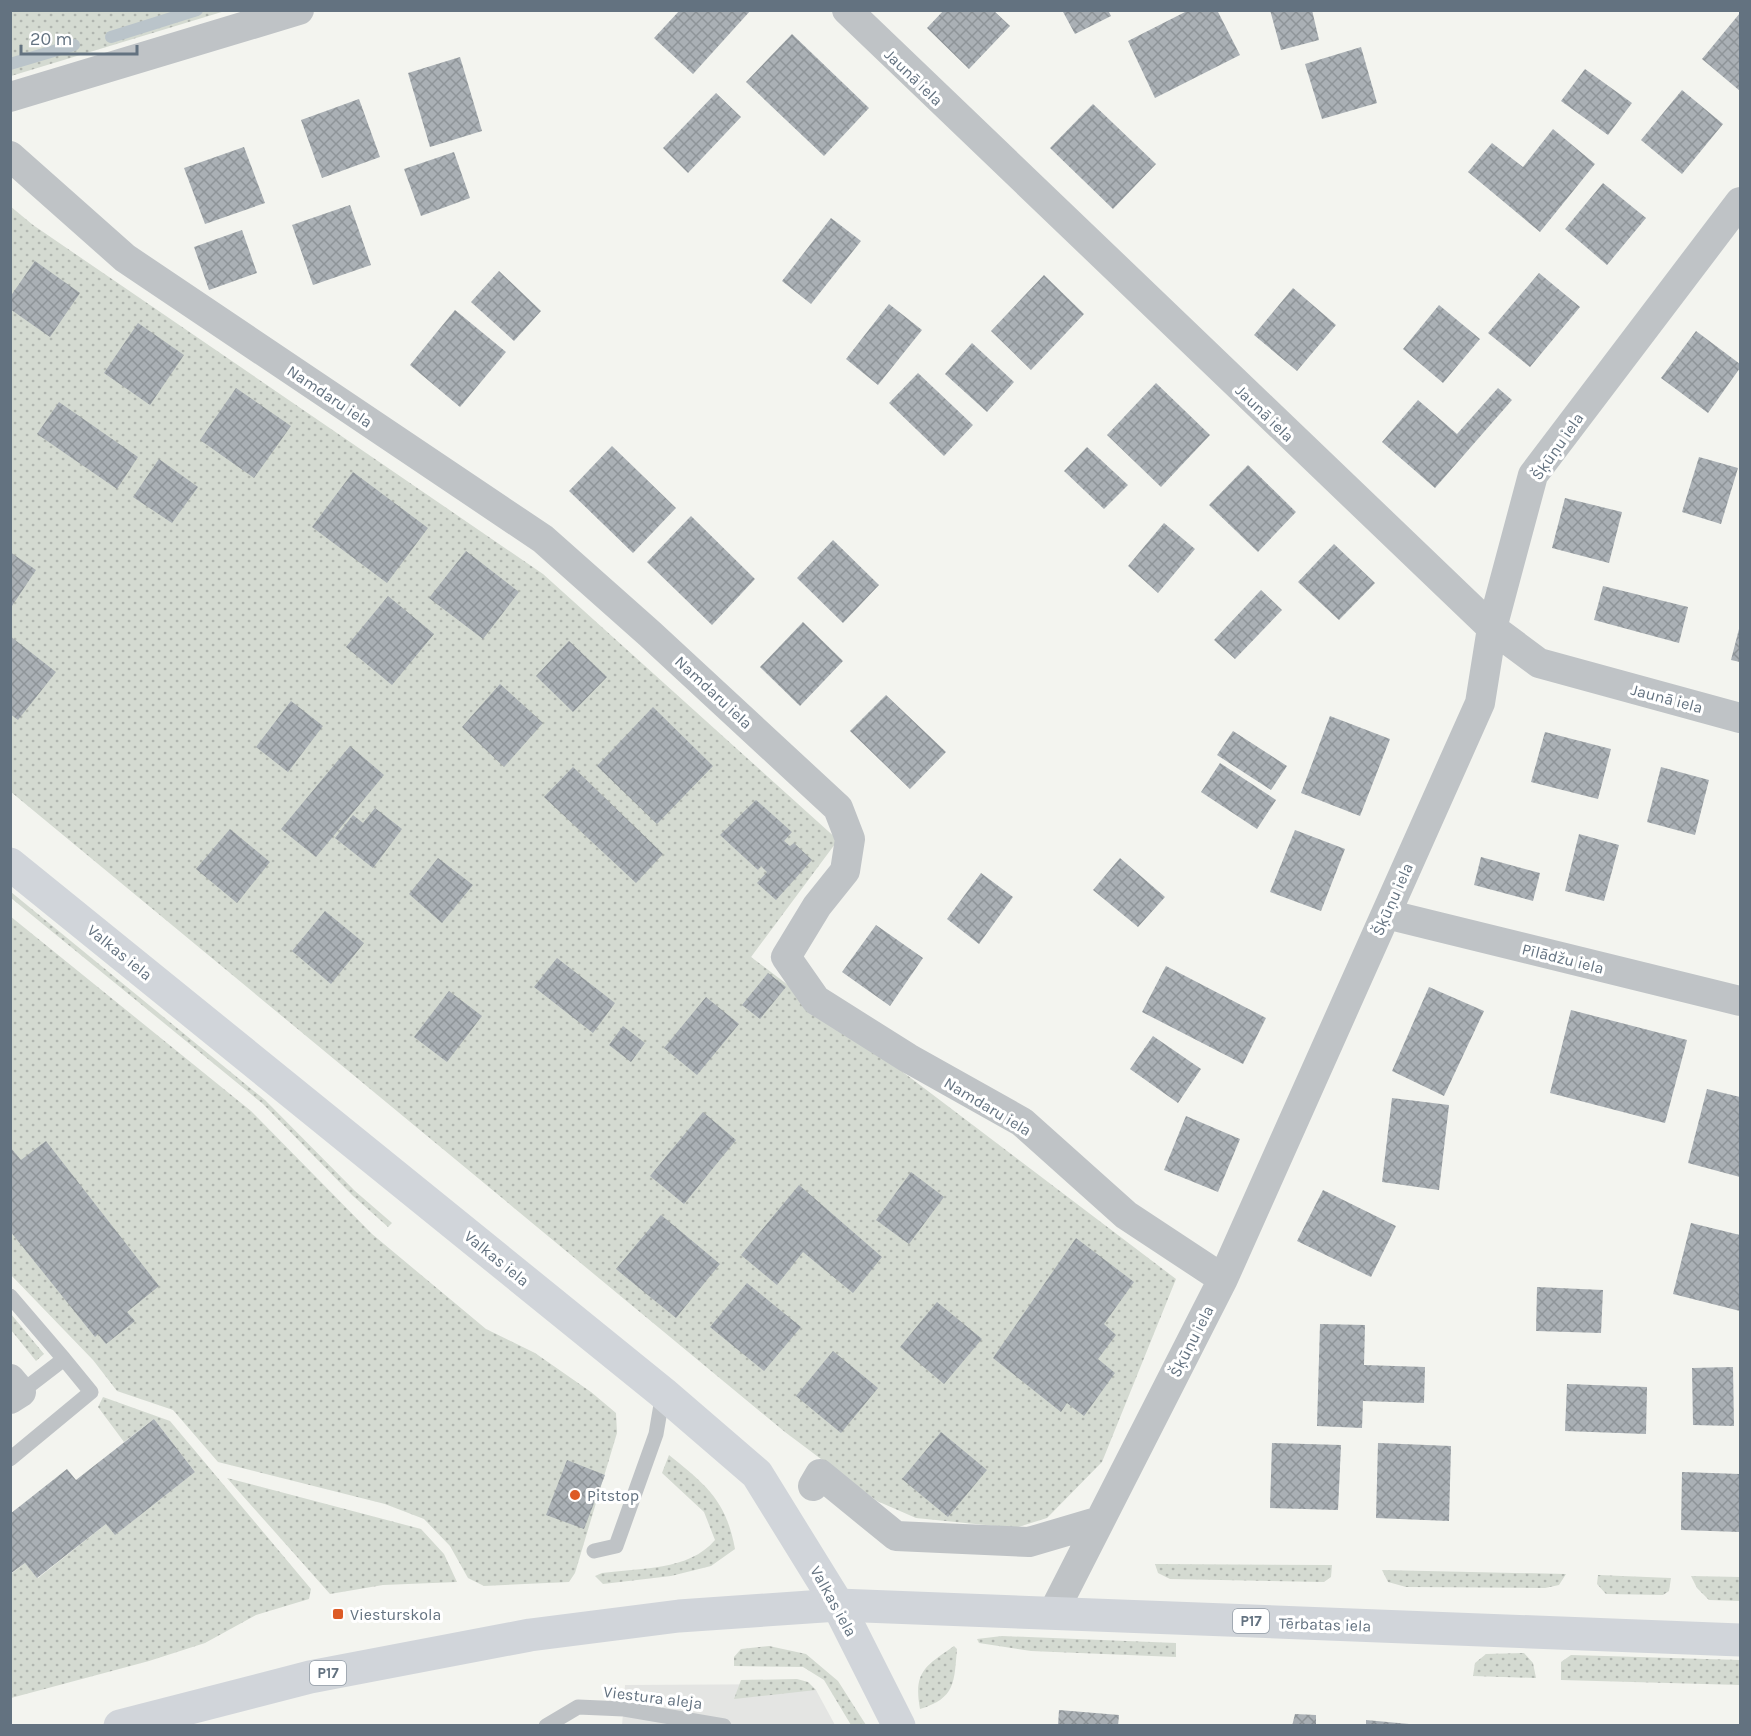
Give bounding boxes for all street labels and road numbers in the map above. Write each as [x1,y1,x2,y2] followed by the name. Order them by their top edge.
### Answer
[881,45,947,110] street label: Jaunā iela
[284,361,376,432] street label: Namdaru iela
[1232,381,1298,446] street label: Jaunā iela
[1527,409,1588,484] street label: Šķūņu iela
[671,652,756,733] street label: Namdaru iela
[1629,680,1705,717] street label: Jaunā iela
[1368,860,1417,939] street label: Šķūņu iela
[83,920,156,984] street label: Valkas iela
[1520,939,1606,978] street label: Pīlādžu iela
[941,1073,1035,1140] street label: Namdaru iela
[460,1226,533,1290] street label: Valkas iela
[1165,1302,1218,1380] street label: Šķūņu iela
[806,1562,861,1640] street label: Valkas iela
[1233,1609,1269,1633] road number: P17
[1278,1613,1371,1636] street label: Tērbatas iela
[310,1661,346,1685] road number: P17
[602,1682,704,1713] street label: Viestura aleja

